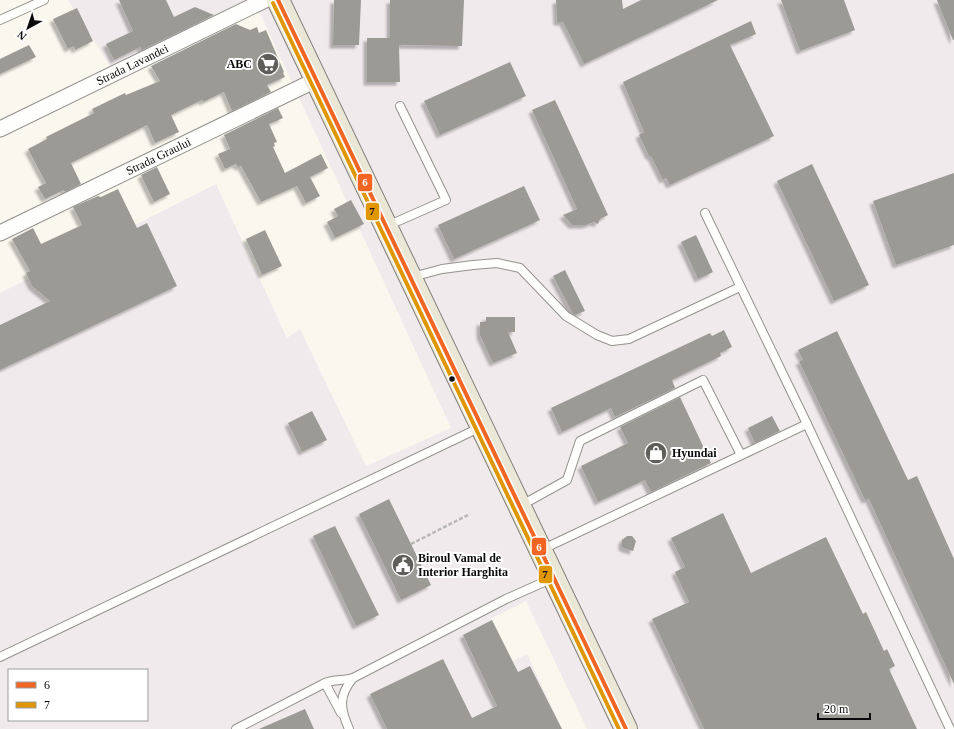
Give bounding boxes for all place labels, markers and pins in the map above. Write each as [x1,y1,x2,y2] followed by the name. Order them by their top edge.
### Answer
[255,51,281,77] supermarket icon: ABC
[227,57,252,71] place label: ABC
[447,374,457,384] unlabelled marker
[643,440,669,466] shop icon: Hyundai
[672,446,717,460] place label: Hyundai
[418,551,508,579] place label: Biroul Vamal de Interior Harghita
[390,552,416,578] public building icon: Biroul Vamal de Interior Harghita

